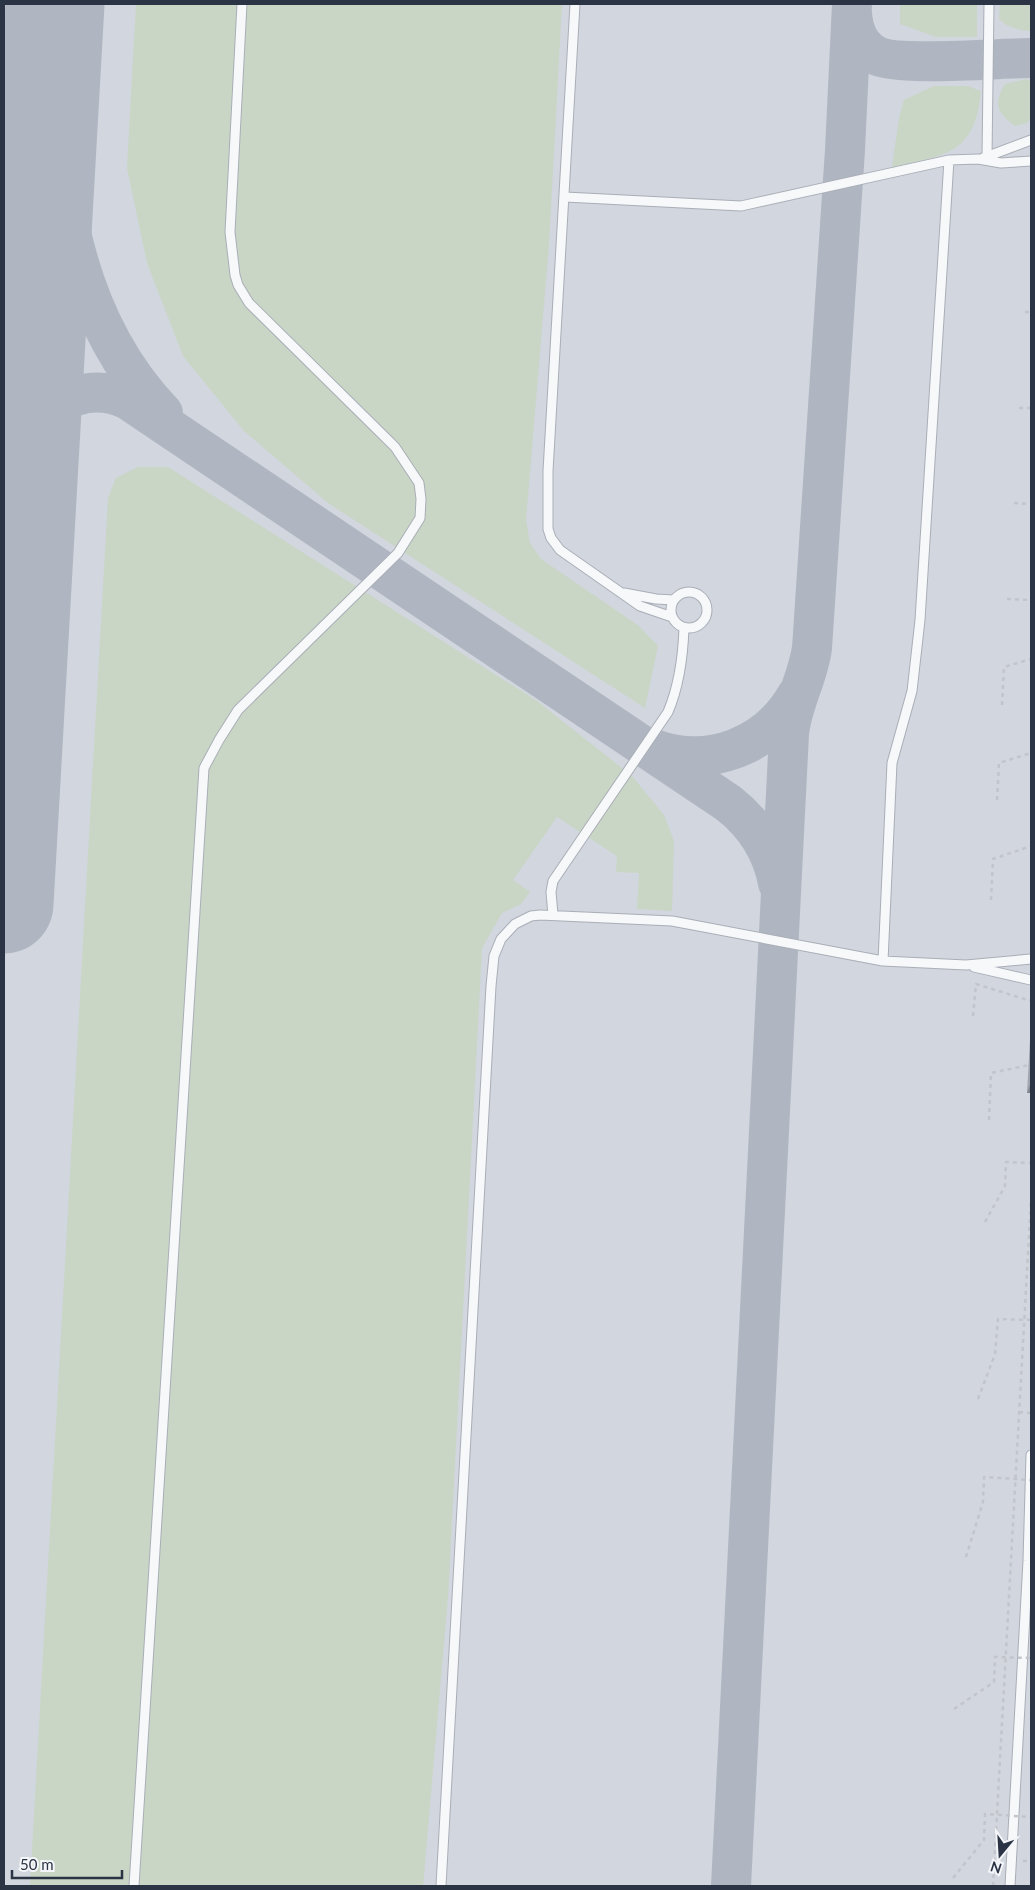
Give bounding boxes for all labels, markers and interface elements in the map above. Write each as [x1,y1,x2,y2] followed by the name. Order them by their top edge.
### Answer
[975,1830,1025,1880] north arrow
[12,1848,122,1880] scale bar
[20,1855,54,1873] text: 50 m
[988,1858,1004,1878] text: N

